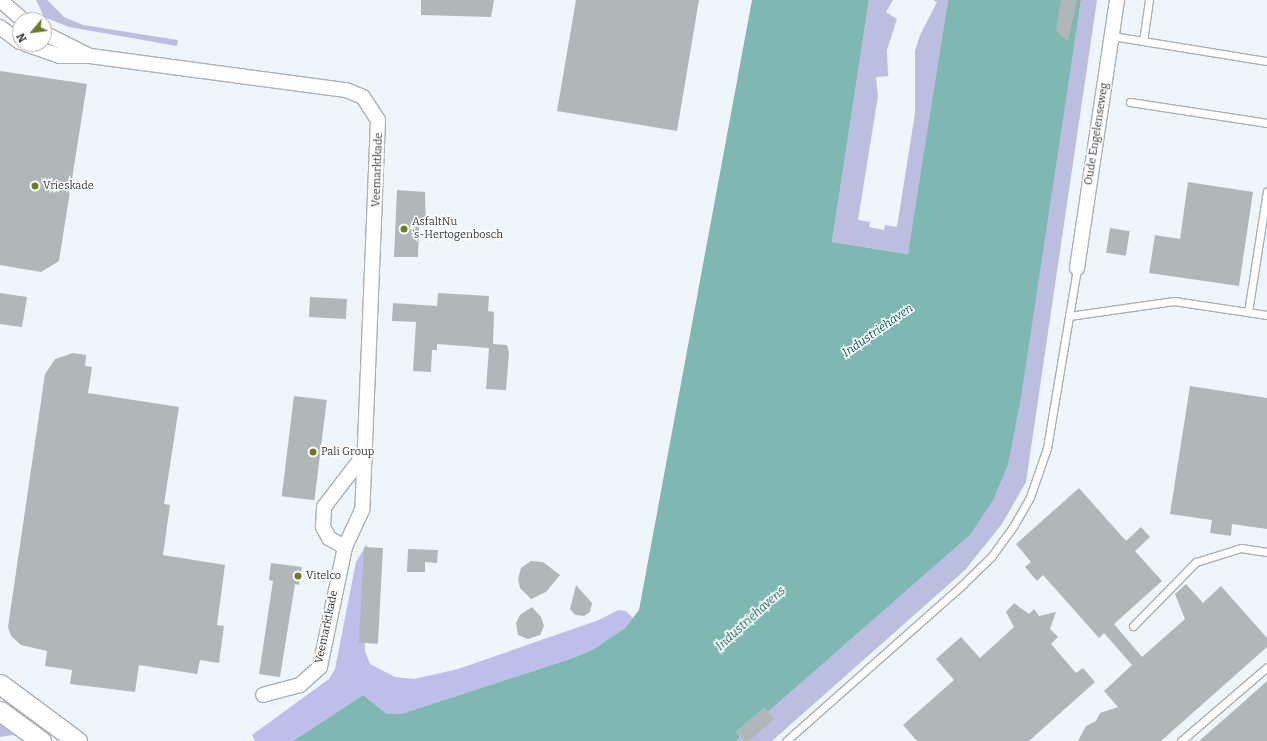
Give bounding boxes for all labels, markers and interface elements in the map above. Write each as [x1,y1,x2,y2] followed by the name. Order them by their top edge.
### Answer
[12,12,52,52] north arrow
[14,31,30,44] text: N
[1082,82,1112,186] street label: Oude Engelenseweg
[370,133,386,207] street label: Veemarktkade
[43,179,94,193] place label: Vrieskade
[30,181,40,191] marker: Vrieskade
[412,216,503,242] place label: AsfaltNu 's-Hertogenbosch
[399,224,409,234] marker: AsfaltNu 's-Hertogenbosch
[840,301,916,361] water label: Industriehaven
[321,445,374,459] place label: Pali Group
[308,447,318,457] marker: Pali Group
[306,569,341,583] place label: Vitelco
[293,571,303,581] marker: Vitelco
[713,584,789,654] water label: Industriehavens
[313,589,341,665] street label: Veemarktkade

